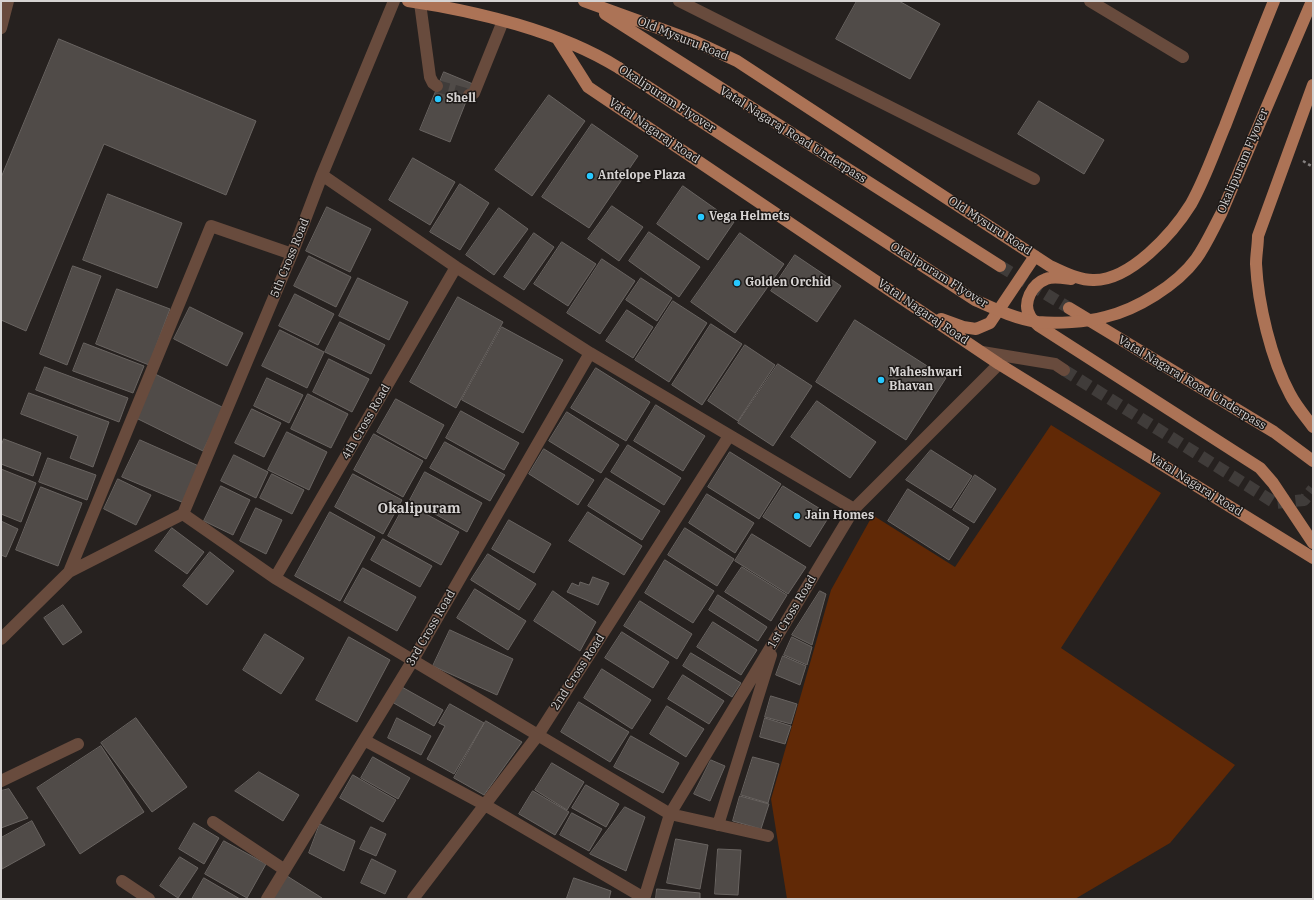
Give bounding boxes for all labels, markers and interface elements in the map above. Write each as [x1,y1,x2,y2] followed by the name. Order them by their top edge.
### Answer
[635,14,731,64] street label: Old Mysuru Road
[616,62,718,136] street label: Okalipuram Flyover
[717,84,869,186] street label: Vatal Nagaraj Road Underpass
[446,92,476,106] place label: Shell
[433,94,443,104] marker: Shell
[606,95,702,167] street label: Vatal Nagaraj Road
[1214,106,1272,216] street label: Okalipuram Flyover
[598,169,686,183] place label: Antelope Plaza
[585,171,595,181] marker: Antelope Plaza
[946,194,1034,258] street label: Old Mysuru Road
[709,210,789,224] place label: Vega Helmets
[696,212,706,222] marker: Vega Helmets
[268,216,312,300] street label: 5th Cross Road
[887,239,991,311] street label: Okalipuram Flyover
[745,276,831,290] place label: Golden Orchid
[875,276,971,348] street label: Vatal Nagaraj Road
[732,278,742,288] marker: Golden Orchid
[1115,333,1269,433] street label: Vatal Nagaraj Road Underpass
[889,366,962,394] place label: Maheshwari Bhavan
[876,375,886,385] marker: Maheshwari Bhavan
[339,382,393,462] street label: 4th Cross Road
[1147,451,1245,519] street label: Vatal Nagaraj Road
[377,501,461,517] district label: Okalipuram
[805,509,874,523] place label: Jain Homes
[792,511,802,521] marker: Jain Homes
[765,573,819,651] street label: 1st Cross Road
[403,587,459,669] street label: 3rd Cross Road
[548,631,608,713] street label: 2nd Cross Road

